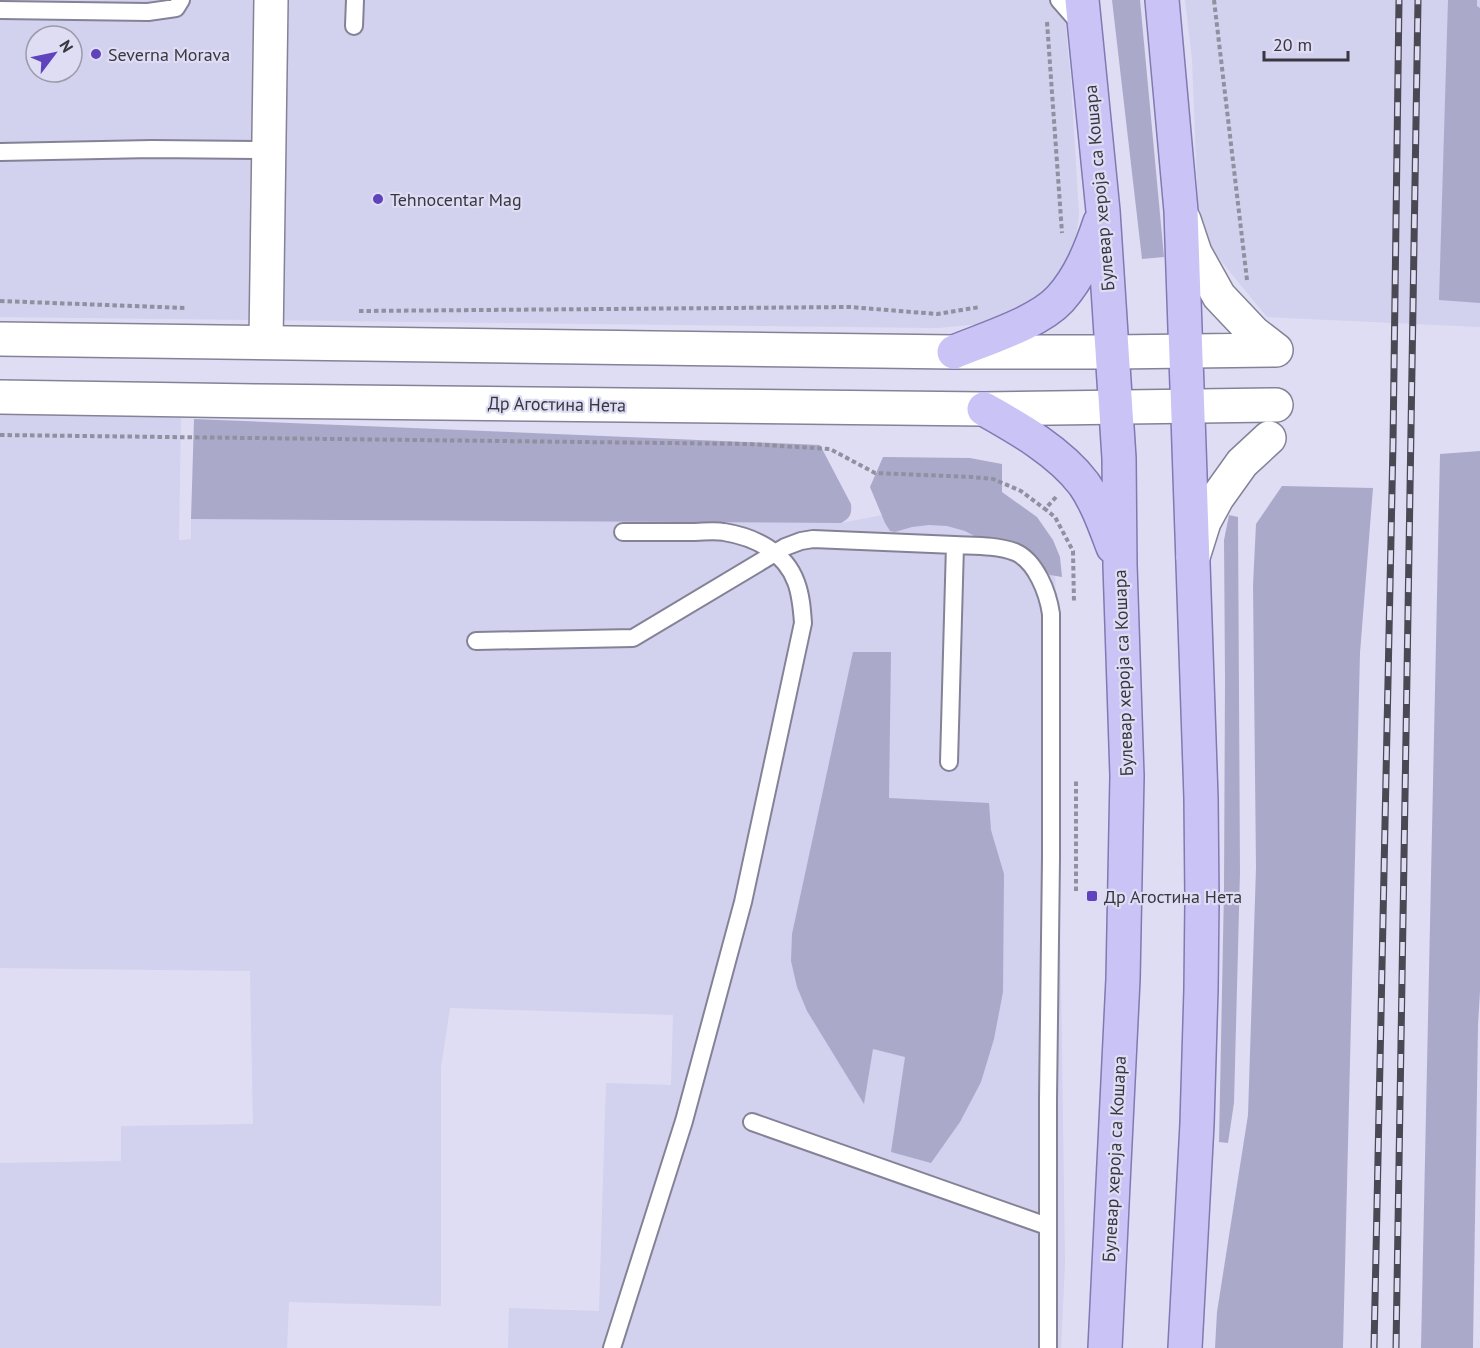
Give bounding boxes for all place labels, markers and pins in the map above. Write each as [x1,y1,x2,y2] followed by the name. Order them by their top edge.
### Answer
[108,43,230,66] place label: Severna Morava
[89,47,103,61] marker: Severna Morava
[390,188,522,211] place label: Tehnocentar Mag
[371,192,385,206] marker: Tehnocentar Mag
[1104,885,1242,908] place label: Др Агостина Нета
[1085,889,1099,903] marker: Др Агостина Нета

